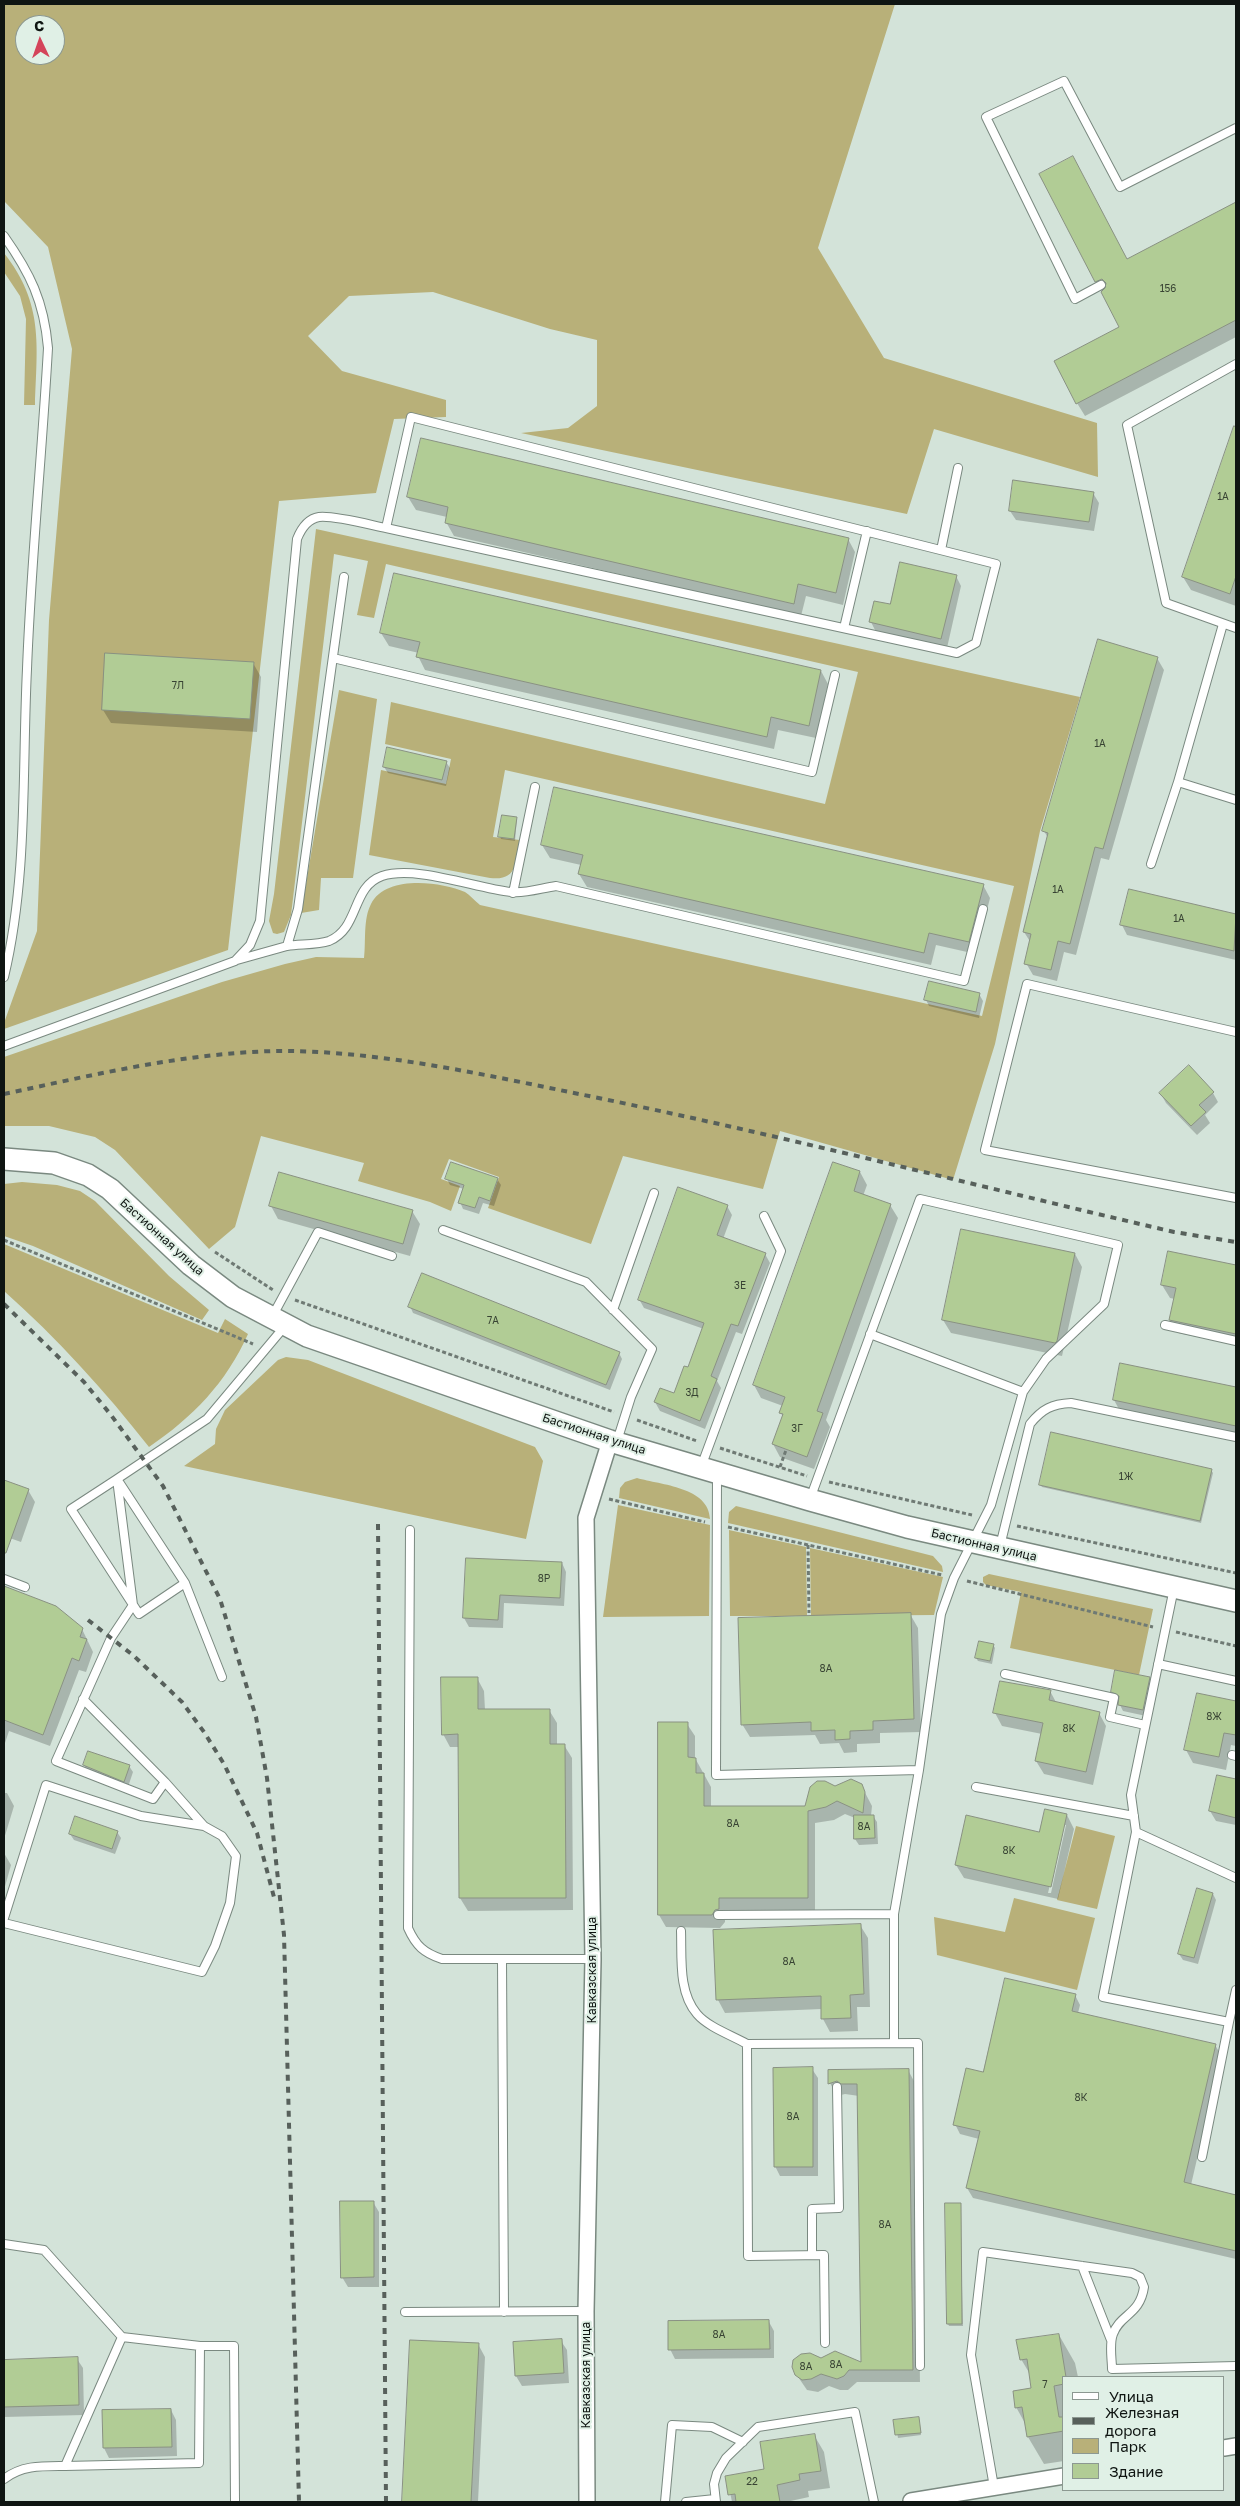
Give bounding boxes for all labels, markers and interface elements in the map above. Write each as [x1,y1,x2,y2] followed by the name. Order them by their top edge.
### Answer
[15,15,65,65] north arrow
[34,17,45,34] text: С
[1160,283,1176,295] house number: 156
[1217,491,1229,503] house number: 1А
[172,680,184,692] house number: 7Л
[1094,738,1106,750] house number: 1А
[1052,884,1064,896] house number: 1А
[1173,913,1185,925] house number: 1А
[117,1195,207,1279] street label: Бастионная улица
[734,1280,746,1292] house number: 3Е
[487,1315,499,1327] house number: 7А
[685,1387,699,1399] house number: 3Д
[540,1410,648,1458] street label: Бастионная улица
[791,1423,803,1435] house number: 3Г
[1119,1471,1133,1483] house number: 1Ж
[930,1526,1038,1564] street label: Бастионная улица
[538,1573,550,1585] house number: 8Р
[820,1663,832,1675] house number: 8А
[1206,1711,1222,1723] house number: 8Ж
[1062,1723,1076,1735] house number: 8К
[727,1818,739,1830] house number: 8А
[858,1821,870,1833] house number: 8А
[1002,1845,1016,1857] house number: 8К
[585,1917,599,2023] street label: Кавказская улица
[783,1956,795,1968] house number: 8А
[1074,2092,1088,2104] house number: 8К
[787,2111,799,2123] house number: 8А
[879,2219,891,2231] house number: 8А
[579,2322,593,2428] street label: Кавказская улица
[713,2329,725,2341] house number: 8А
[830,2359,842,2371] house number: 8А
[800,2361,812,2373] house number: 8А
[1062,2376,1225,2491] legend
[1042,2379,1048,2391] house number: 7
[1109,2387,1154,2405] text: Улица
[1105,2403,1179,2439] text: Железная дорога
[1109,2437,1147,2455] text: Парк
[1109,2462,1163,2480] text: Здание
[746,2476,758,2488] house number: 22

